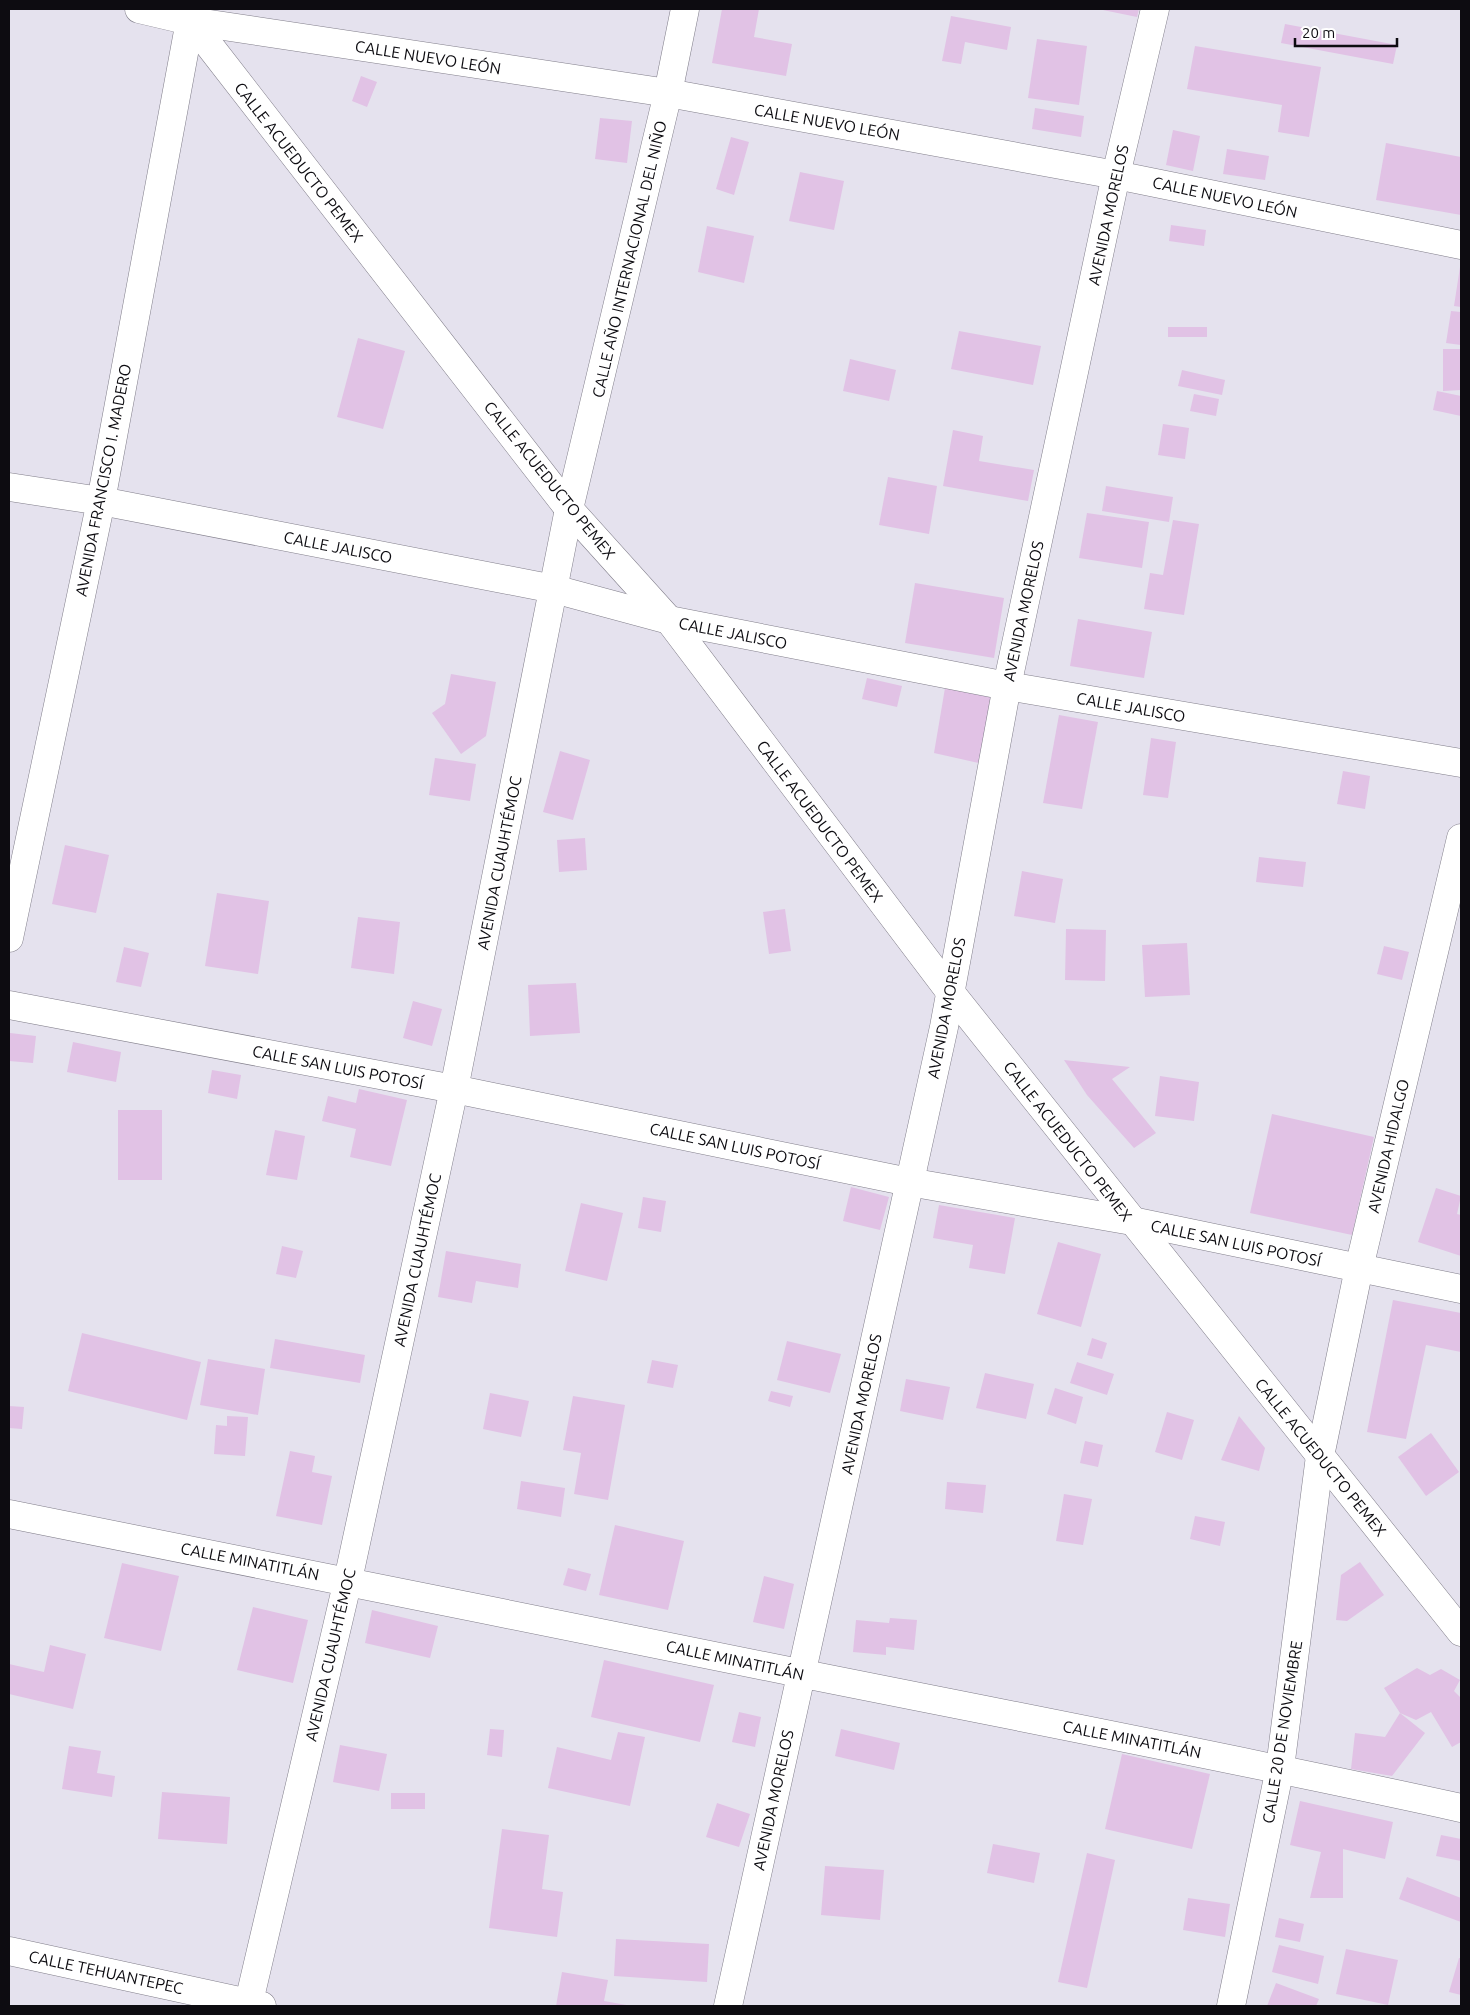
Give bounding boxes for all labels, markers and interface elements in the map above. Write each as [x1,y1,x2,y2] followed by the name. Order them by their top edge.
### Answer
[1295,15,1398,47] scale bar
[1302,24,1335,41] text: 20 m
[354,36,502,77] street label: CALLE NUEVO LEÓN
[231,79,367,246] street label: CALLE ACUEDUCTO PEMEX
[753,99,901,144] street label: CALLE NUEVO LEÓN
[587,118,670,399] street label: CALLE AÑO INTERNACIONAL DEL NIÑO
[1084,143,1132,287] street label: AVENIDA MORELOS
[1151,172,1299,221] street label: CALLE NUEVO LEÓN
[72,362,134,598] street label: AVENIDA FRANCISCO I. MADERO
[481,397,619,563] street label: CALLE ACUEDUCTO PEMEX
[282,528,394,566] street label: CALLE JALISCO
[999,539,1047,683] street label: AVENIDA MORELOS
[677,614,789,652] street label: CALLE JALISCO
[1075,689,1187,725] street label: CALLE JALISCO
[753,737,887,906] street label: CALLE ACUEDUCTO PEMEX
[471,774,525,951] street label: AVENIDA CUAUHTÉMOC
[924,936,968,1080] street label: AVENIDA MORELOS
[251,1040,426,1093] street label: CALLE SAN LUIS POTOSÍ
[1000,1058,1136,1225] street label: CALLE ACUEDUCTO PEMEX
[1364,1077,1412,1215] street label: AVENIDA HIDALGO
[648,1117,823,1173] street label: CALLE SAN LUIS POTOSÍ
[388,1171,444,1348] street label: AVENIDA CUAUHTÉMOC
[1149,1214,1324,1270] street label: CALLE SAN LUIS POTOSÍ
[837,1332,885,1476] street label: AVENIDA MORELOS
[1252,1374,1390,1540] street label: CALLE ACUEDUCTO PEMEX
[179,1537,321,1583] street label: CALLE MINATITLÁN
[299,1566,359,1743] street label: AVENIDA CUAUHTÉMOC
[664,1635,806,1683] street label: CALLE MINATITLÁN
[1259,1639,1305,1825] street label: CALLE 20 DE NOVIEMBRE
[1061,1715,1203,1761] street label: CALLE MINATITLÁN
[749,1728,797,1872] street label: AVENIDA MORELOS
[27,1947,185,1997] street label: CALLE TEHUANTEPEC

